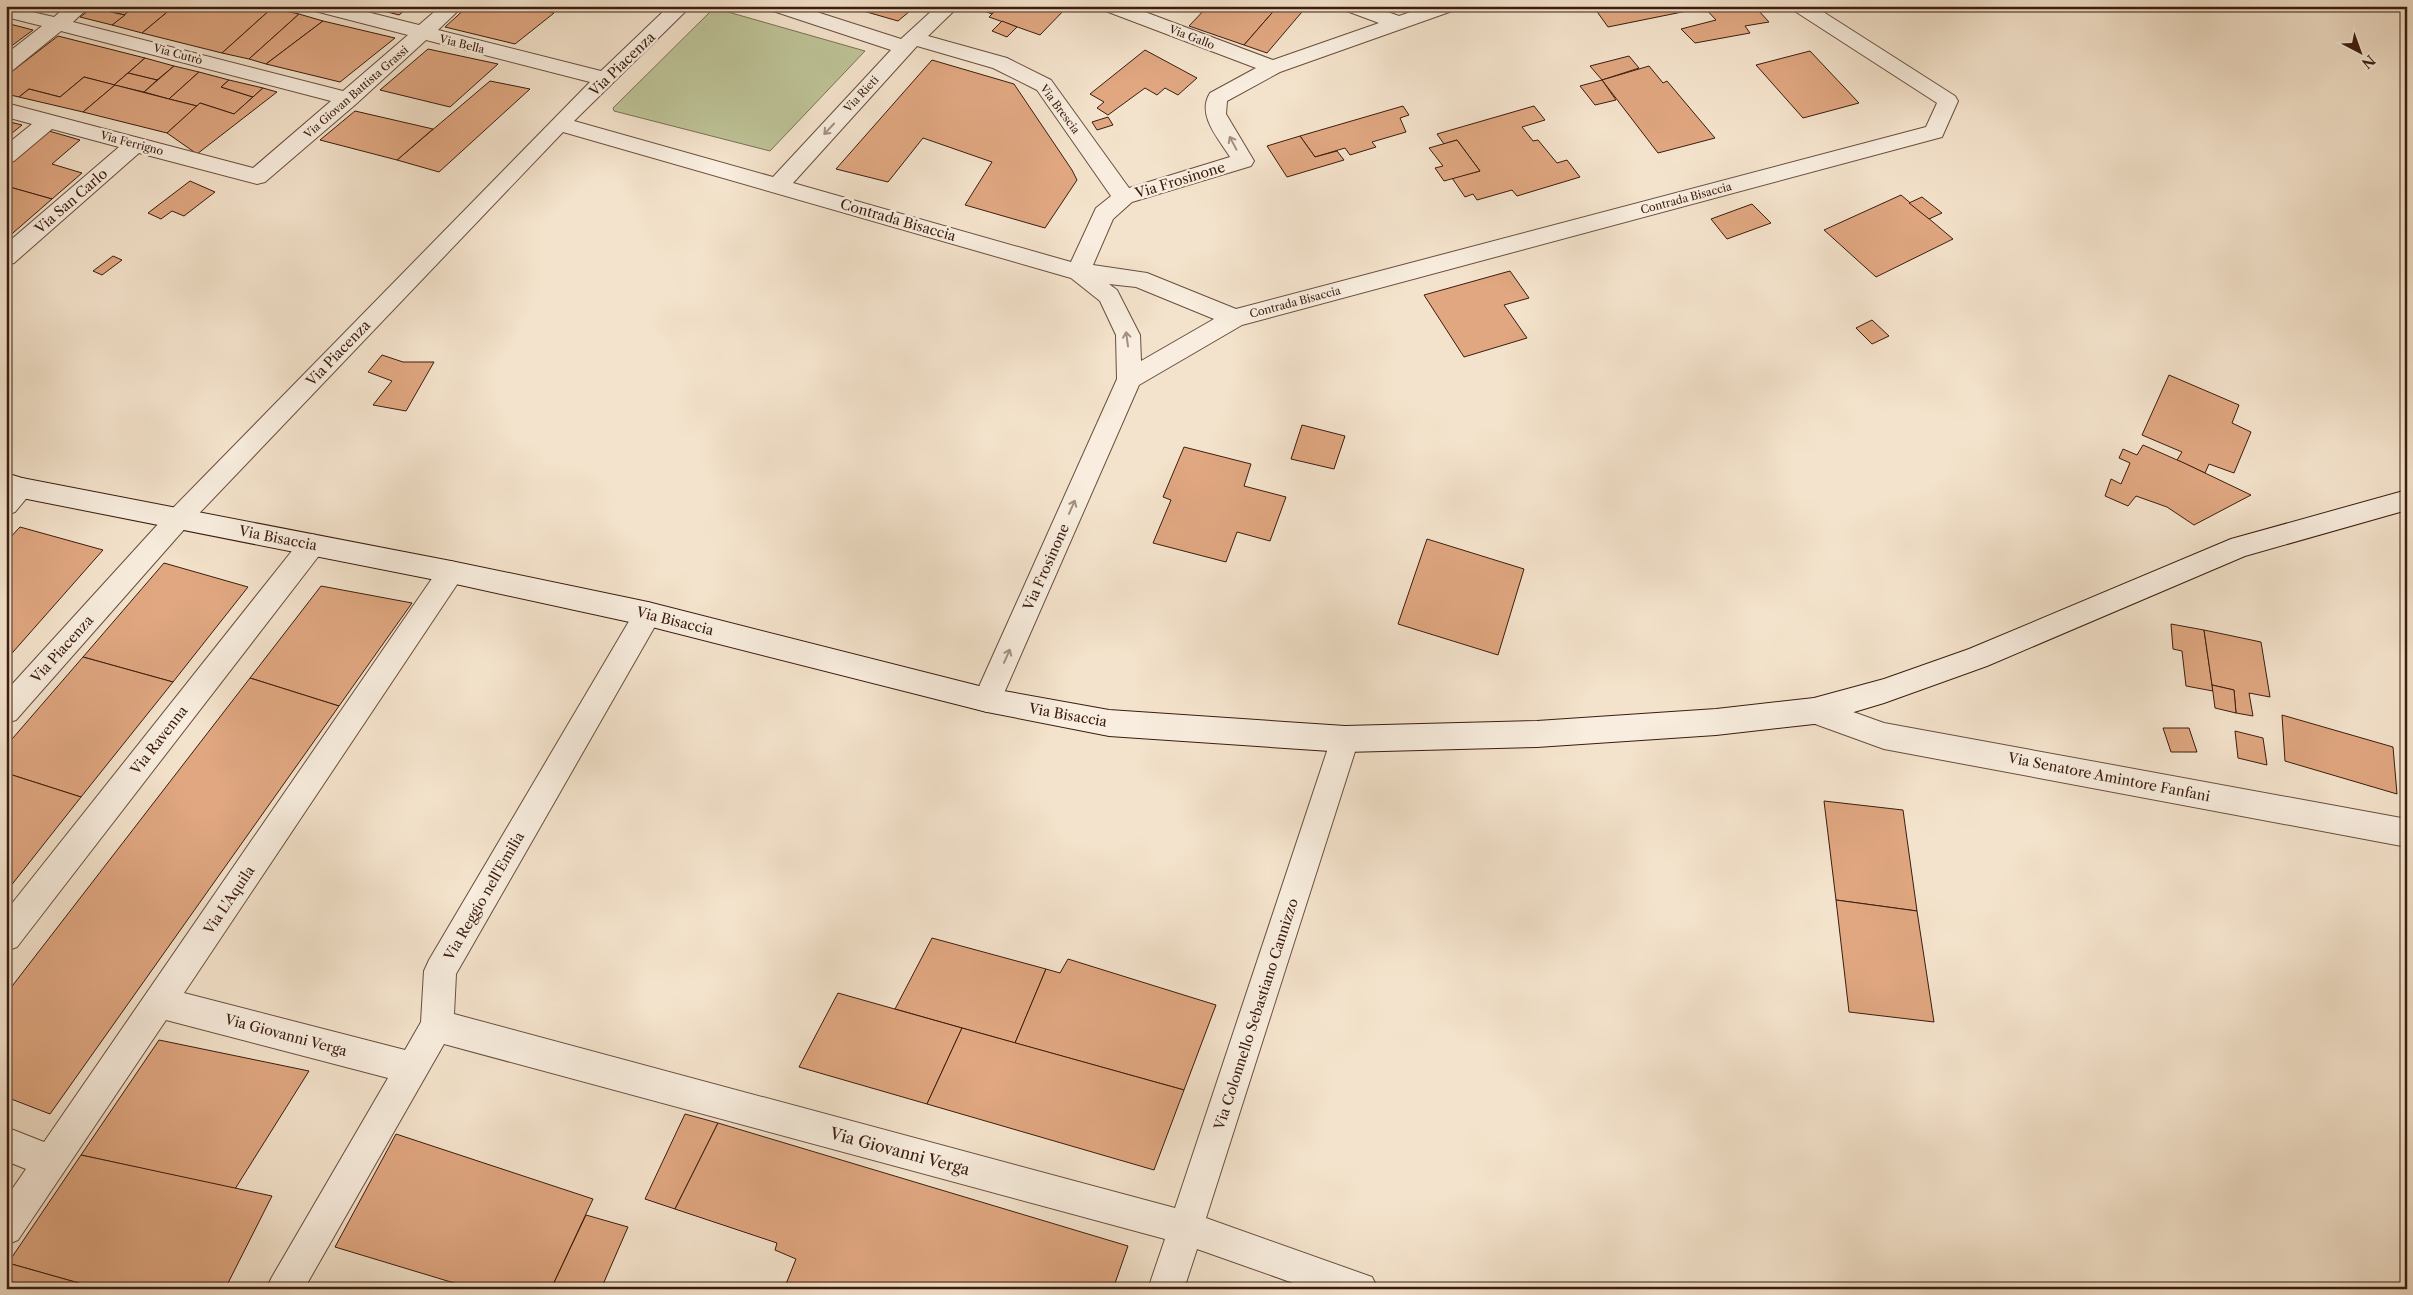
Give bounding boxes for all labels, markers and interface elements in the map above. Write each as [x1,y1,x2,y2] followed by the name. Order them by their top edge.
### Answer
[1166,22,1217,52] street label: Via Gallo
[585,28,659,101] street label: Via Piacenza
[2336,28,2386,78] north arrow
[437,31,486,56] street label: Via Bella
[151,40,204,67] street label: Via Cutrò
[300,42,412,142] street label: Via Giovan Battista Grassi
[2358,51,2379,73] text: N
[840,72,882,116] street label: Via Rieti
[1036,81,1083,136] street label: Via Brescia
[823,122,835,135] one-way arrow
[98,128,165,158] street label: Via Ferrigno
[1227,136,1237,150] one-way arrow
[1132,158,1227,202] street label: Via Frosinone
[30,165,111,238] street label: Via San Carlo
[1639,179,1733,217] street label: Contrada Bisaccia
[838,195,959,245] street label: Contrada Bisaccia
[1248,283,1342,321] street label: Contrada Bisaccia
[301,316,374,390] street label: Via Piacenza
[1122,332,1132,348] one-way arrow
[1068,500,1078,515] one-way arrow
[236,521,319,554] street label: Via Bisaccia
[1018,521,1073,614] street label: Via Frosinone
[633,602,716,639] street label: Via Bisaccia
[26,611,97,687] street label: Via Piacenza
[1002,649,1012,664] one-way arrow
[1026,699,1109,731] street label: Via Bisaccia
[126,701,192,779] street label: Via Ravenna
[2006,748,2212,805] street label: Via Senatore Amintore Fanfani
[439,828,528,964] street label: Via Reggio nell'Emilia
[199,862,259,938] street label: Via L'Aquila
[1210,896,1302,1133] street label: Via Colonnello Sebastiano Cannizzo
[222,1010,350,1060] street label: Via Giovanni Verga
[827,1122,973,1179] street label: Via Giovanni Verga

